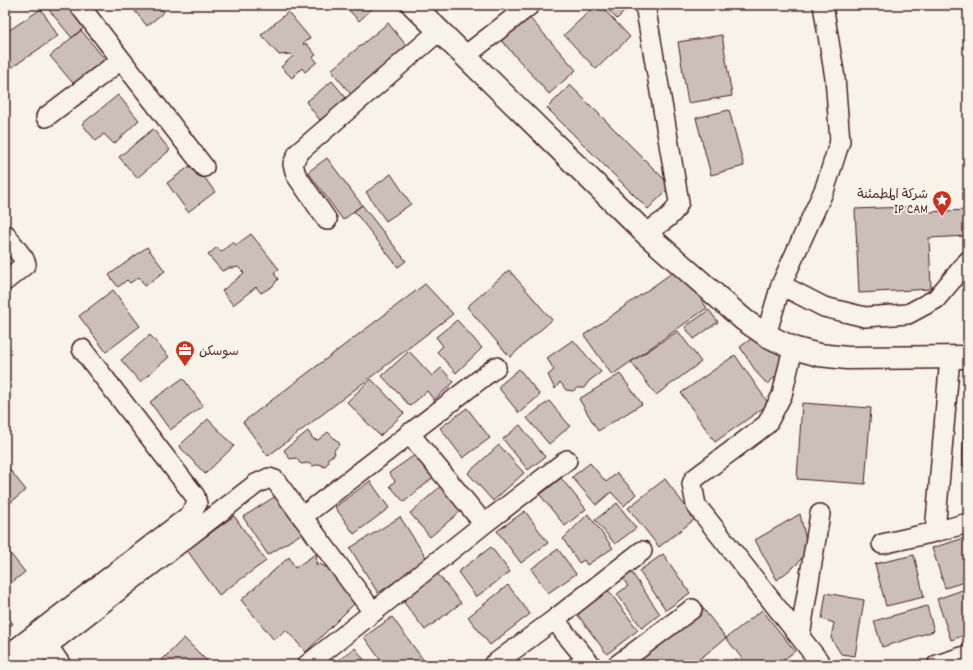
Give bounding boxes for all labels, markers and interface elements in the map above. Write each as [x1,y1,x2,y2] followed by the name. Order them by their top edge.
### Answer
[857,186,928,220] place label: شركة المطمئنة IP CAM
[931,189,953,217] place icon: شركة المطمئنة IP CAM
[174,339,196,367] office icon: سوسكن
[199,343,239,362] place label: سوسكن

